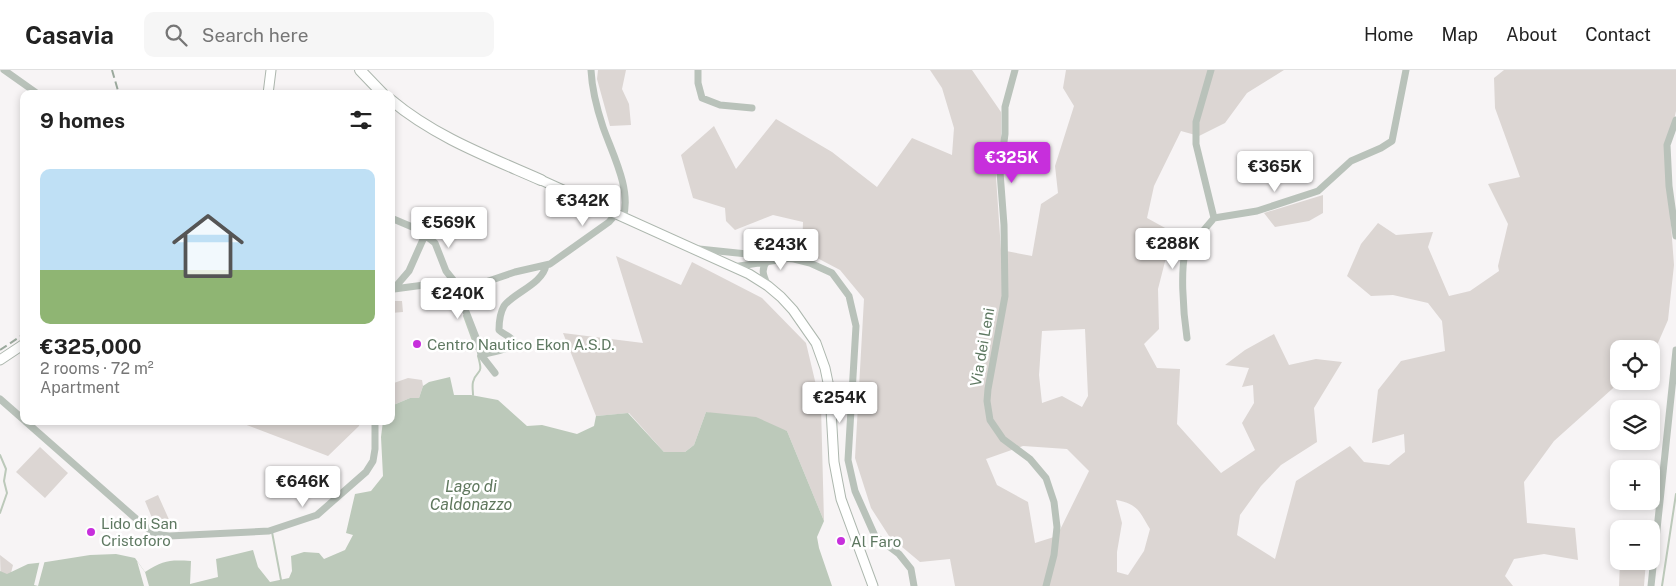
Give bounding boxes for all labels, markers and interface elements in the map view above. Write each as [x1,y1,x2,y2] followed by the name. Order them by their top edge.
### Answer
[144,12,494,57] search box
[25,21,114,49] text: Casavia
[162,21,190,49] icon: search
[202,24,308,46] text: Search here
[1364,24,1414,45] text: Home
[1442,24,1478,45] text: Map
[1506,24,1557,45] text: About
[1585,24,1651,45] text: Contact
[347,106,375,134] icon: filters
[40,108,125,133] text: 9 homes
[977,142,1047,184] pin: €325K
[985,148,1039,167] text: €325K
[1240,150,1310,193] pin: €365K
[1248,157,1302,176] text: €365K
[548,184,618,227] pin: €342K
[556,191,610,210] text: €342K
[163,201,253,291] icon: home
[414,206,484,249] pin: €569K
[422,213,476,232] text: €569K
[746,228,816,271] pin: €243K
[1138,228,1208,270] pin: €288K
[1146,234,1200,253] text: €288K
[754,235,808,254] text: €243K
[423,278,493,320] pin: €240K
[432,284,484,303] text: €240K
[967,306,997,388] street label: Via dei Leni
[40,334,141,359] text: €325,000
[427,336,615,353] place label: Centro Nautico Ekon A.S.D.
[411,338,423,350] marker: Centro Nautico Ekon A.S.D.
[1610,340,1660,570] map controls
[1610,340,1660,390] button: locate
[40,359,154,378] text: 2 rooms · 72 m²
[40,378,120,397] text: Apartment
[805,382,875,424] pin: €254K
[813,388,867,407] text: €254K
[1610,400,1660,450] button: layers
[1610,460,1660,510] button: +
[268,466,338,508] pin: €646K
[276,472,330,491] text: €646K
[430,477,513,514] water label: Lago di Caldonazzo
[101,515,178,549] place label: Lido di San Cristoforo
[1610,520,1660,570] button: −
[85,526,97,538] marker: Lido di San Cristoforo
[851,533,901,550] place label: Al Faro
[835,535,847,547] marker: Al Faro

